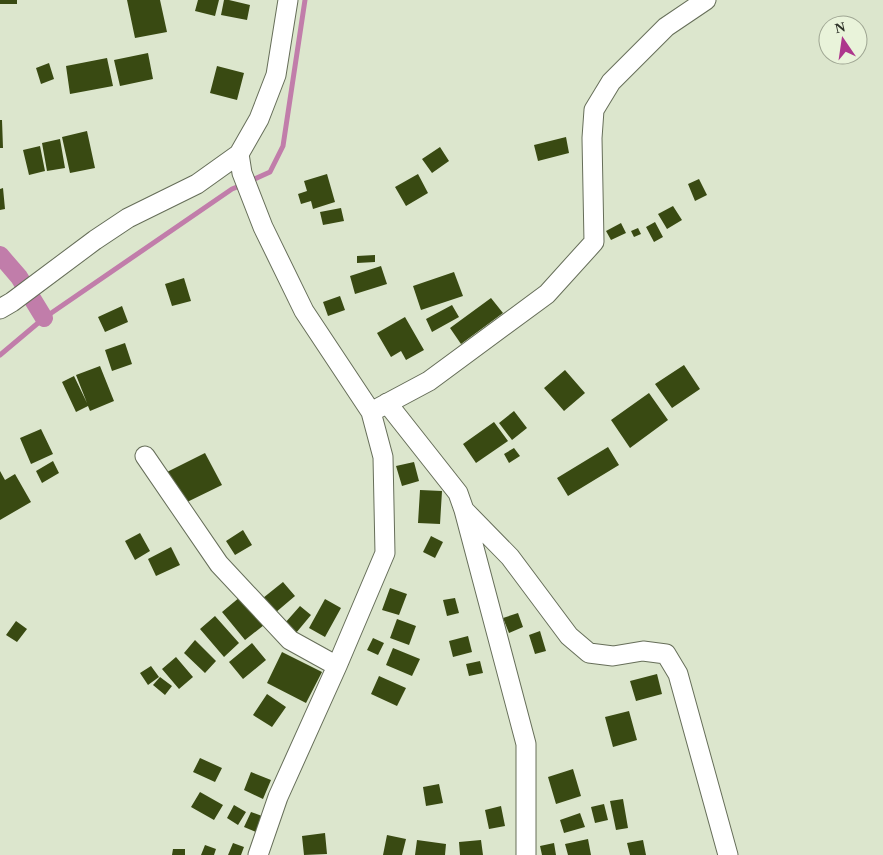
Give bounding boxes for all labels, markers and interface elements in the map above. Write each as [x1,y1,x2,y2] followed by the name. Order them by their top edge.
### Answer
[818,15,868,65] north arrow
[834,19,847,36] text: N

